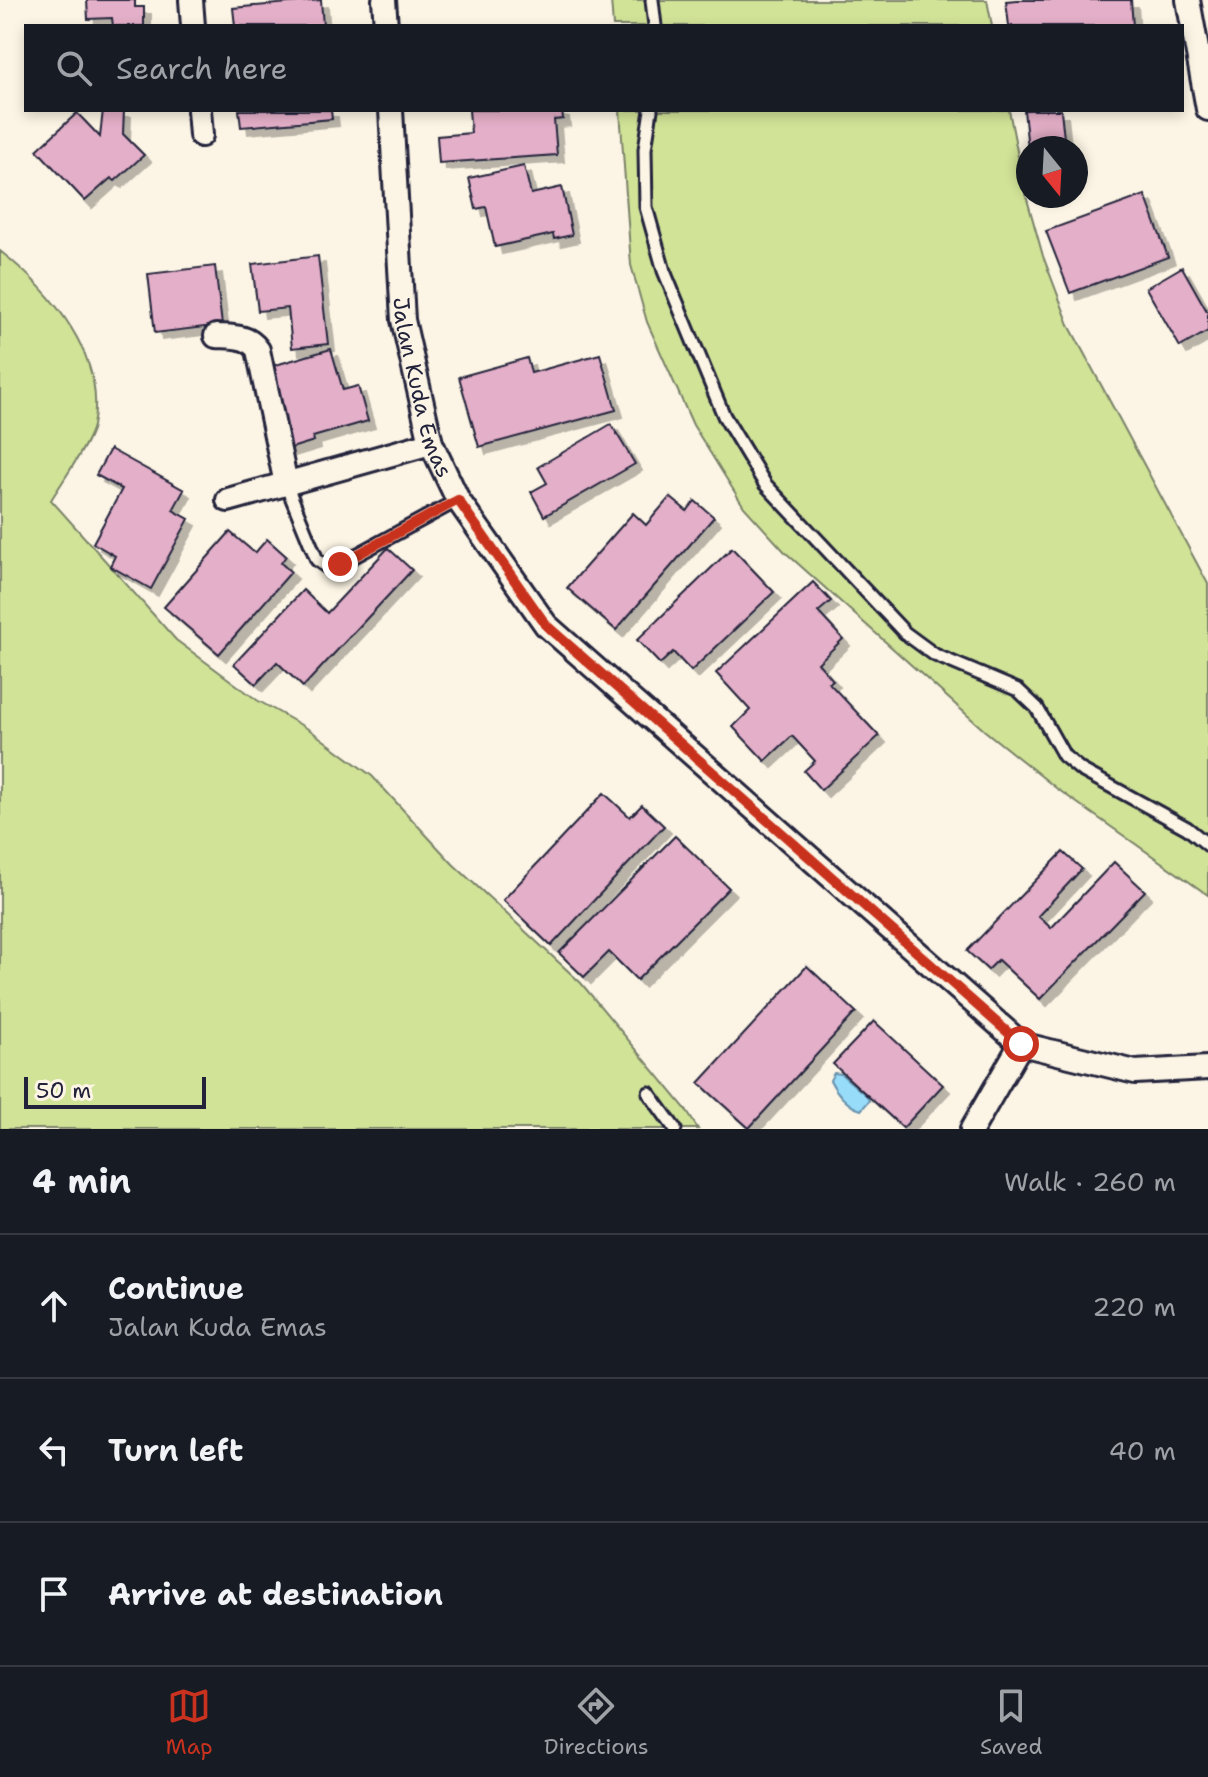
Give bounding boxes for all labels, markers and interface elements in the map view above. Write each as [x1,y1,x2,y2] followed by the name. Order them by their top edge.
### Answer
[24,24,1184,112] search box
[52,46,96,90] icon: search
[116,48,287,89] text: Search here
[1016,136,1088,208] north arrow
[387,296,459,482] street label: Jalan Kuda Emas
[322,546,358,582] route end
[1003,1026,1039,1062] route start
[24,1073,206,1109] scale bar
[36,1076,91,1105] text: 50 m
[32,1158,131,1204] text: 4 min
[1004,1164,1176,1199] text: Walk · 260 m
[108,1268,244,1309] text: Continue
[32,1284,76,1328] icon: ahead
[1092,1289,1176,1324] text: 220 m
[108,1309,327,1344] text: Jalan Kuda Emas
[32,1428,76,1472] icon: left
[108,1430,243,1471] text: Turn left
[1109,1433,1176,1468] text: 40 m
[32,1572,76,1616] icon: arrive
[108,1574,443,1615] text: Arrive at destination
[166,1684,213,1761] tab: Map
[544,1684,649,1761] tab: Directions
[980,1684,1042,1761] tab: Saved

